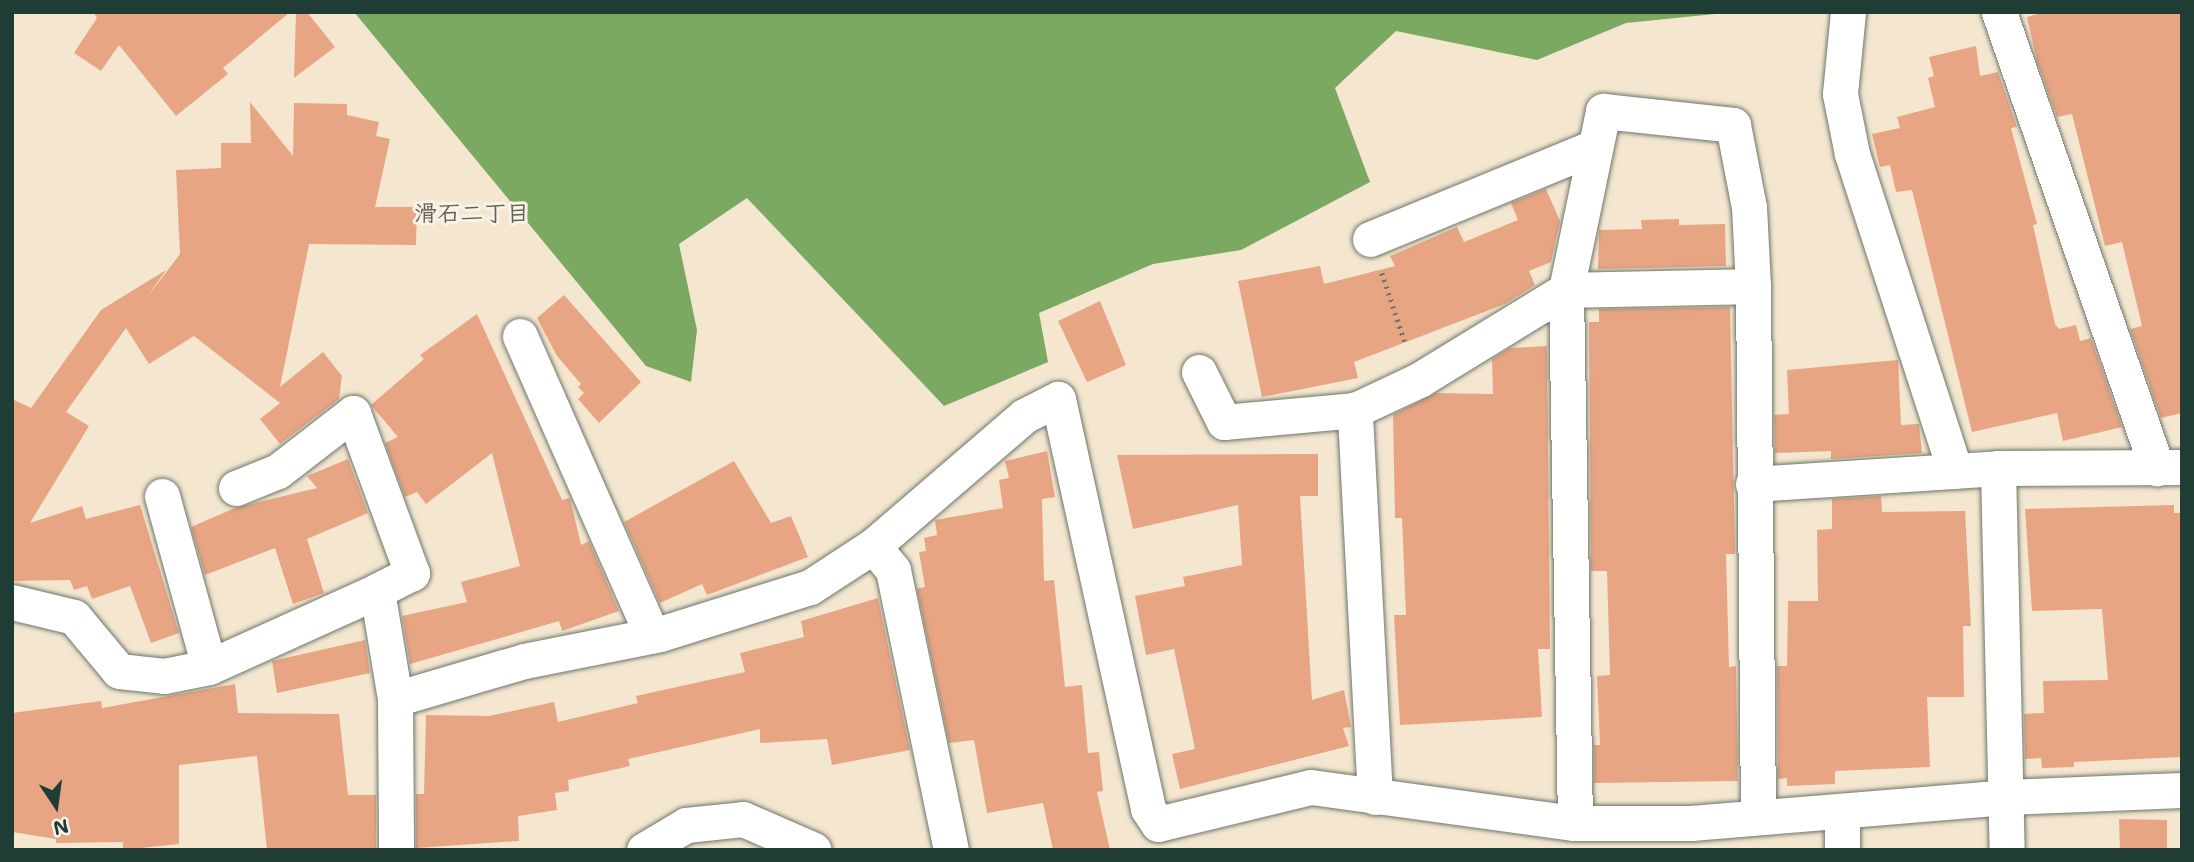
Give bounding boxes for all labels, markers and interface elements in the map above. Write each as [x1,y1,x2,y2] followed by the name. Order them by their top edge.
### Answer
[415,199,529,227] district label: 滑石二丁目
[21,771,91,841] north arrow
[51,813,71,841] text: N

